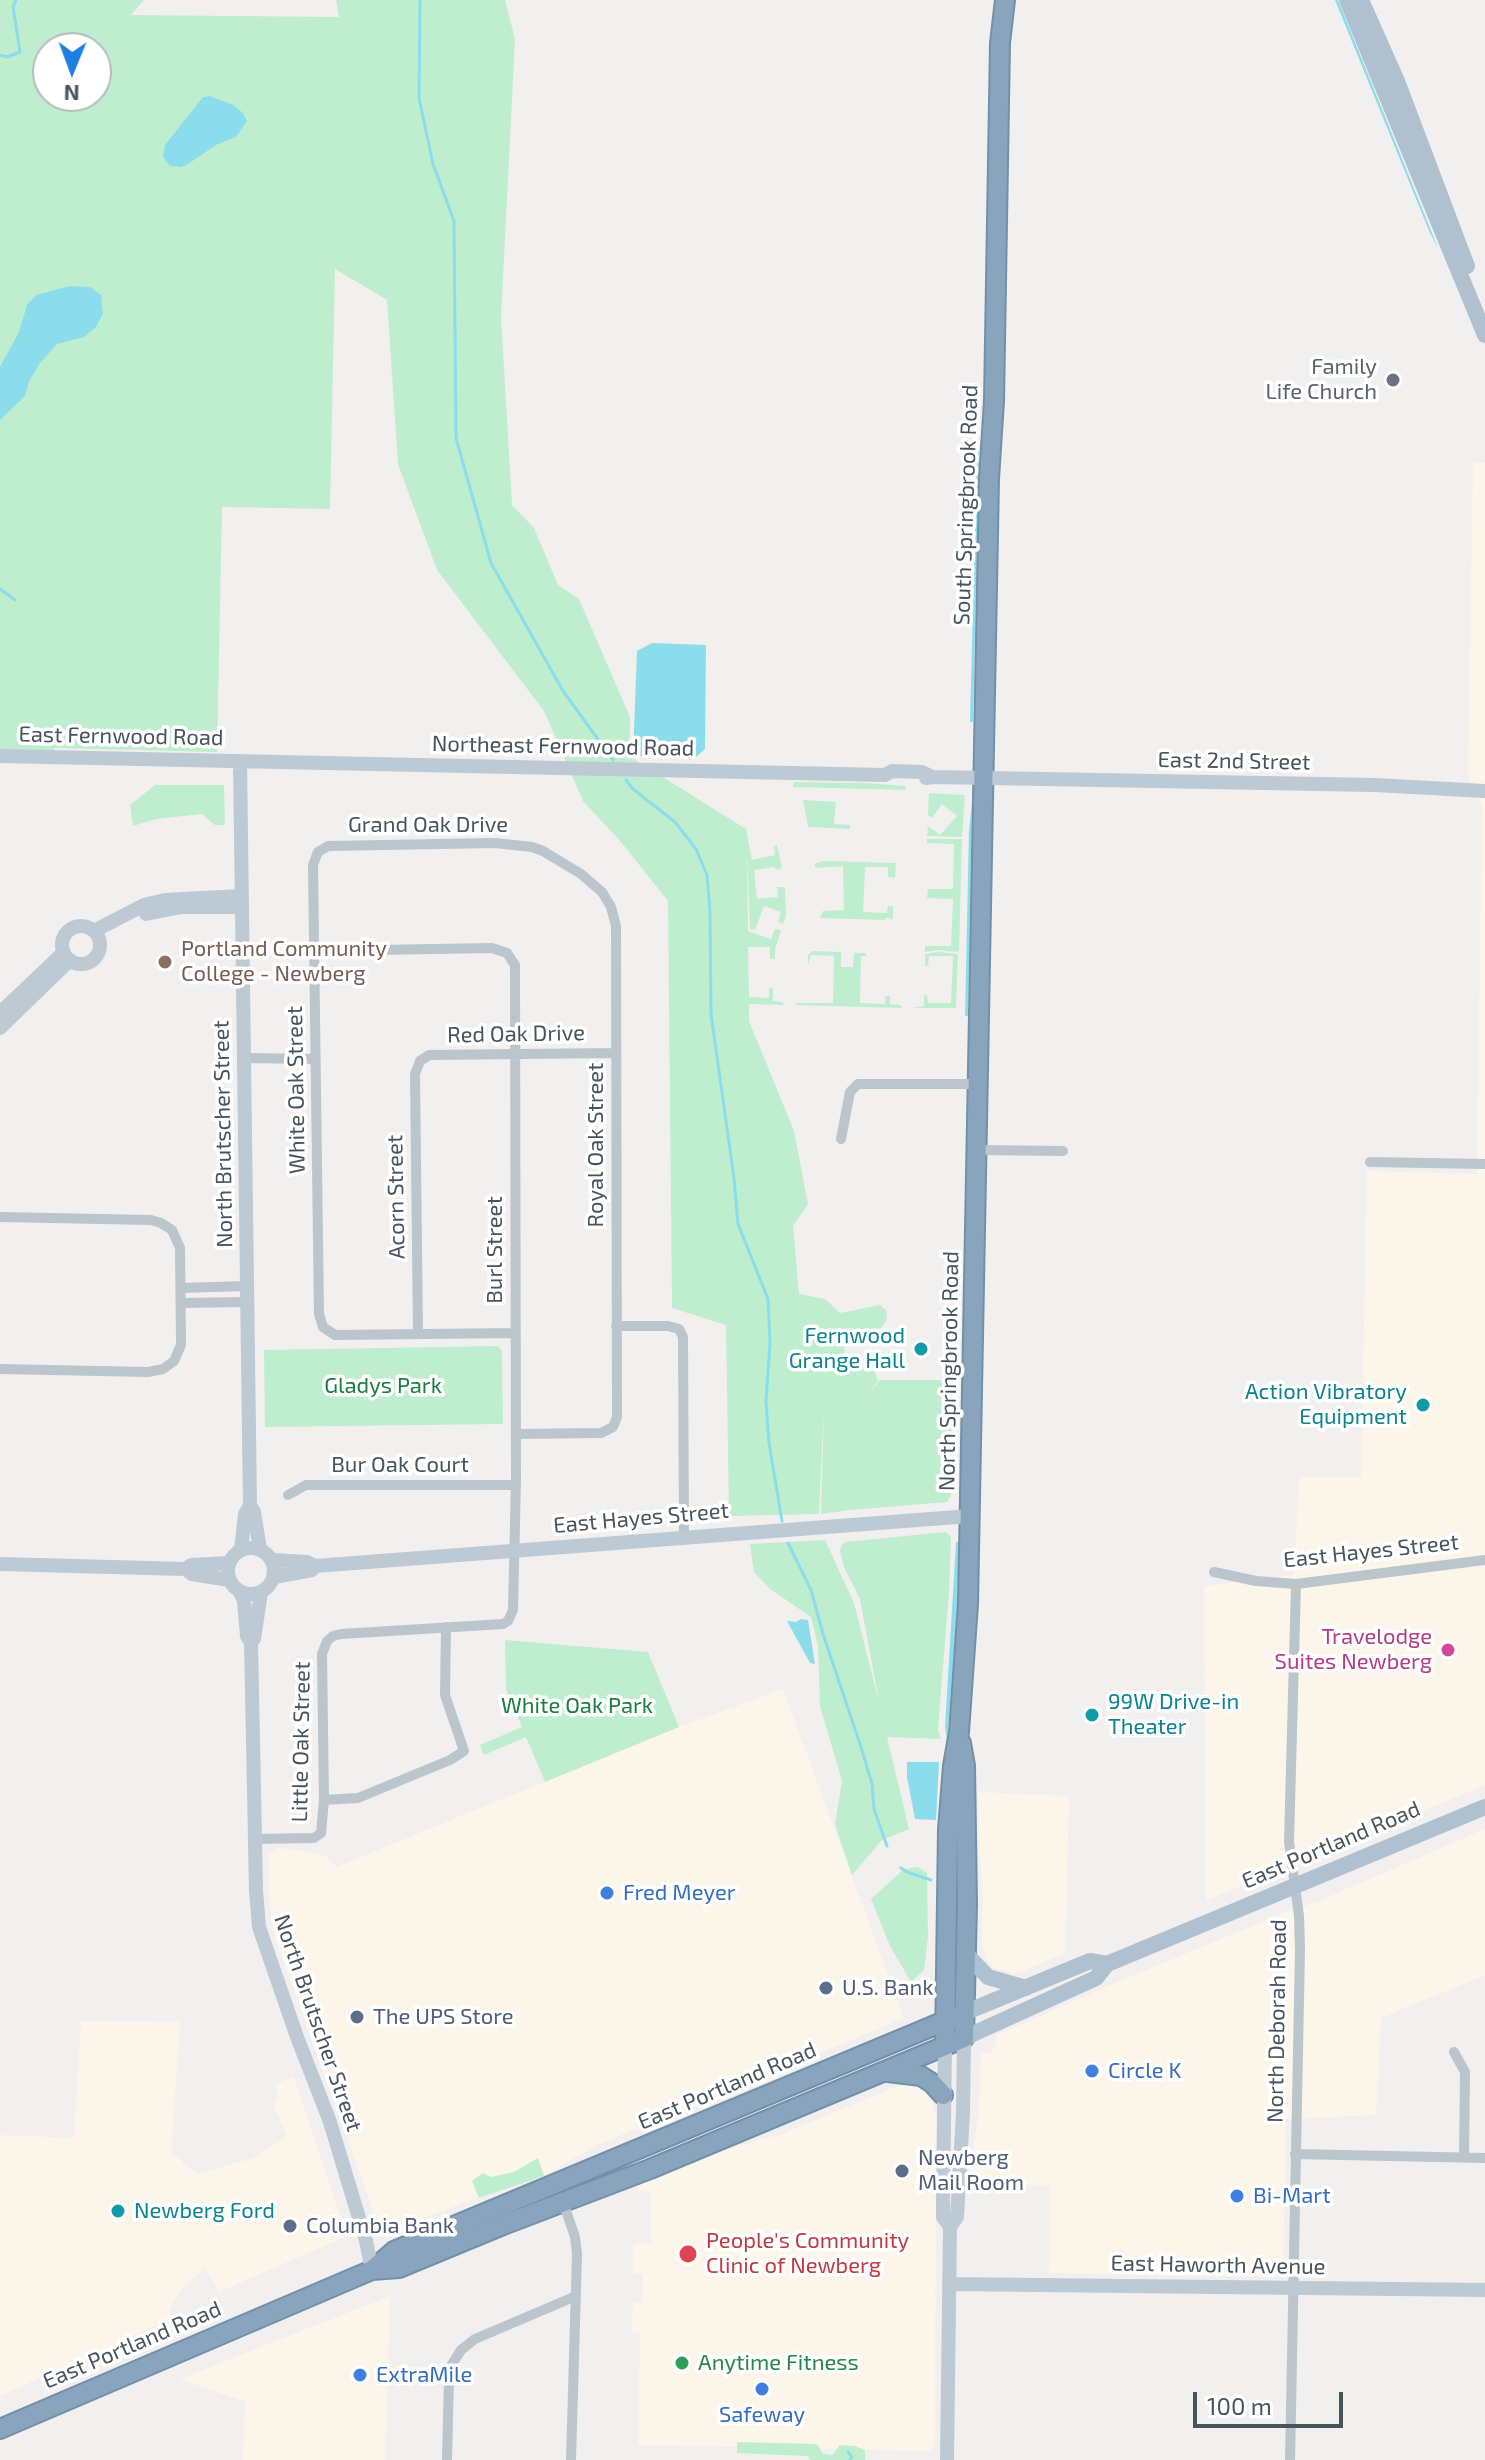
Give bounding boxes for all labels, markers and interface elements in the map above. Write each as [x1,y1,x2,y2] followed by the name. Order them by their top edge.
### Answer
[32,32,112,112] north arrow
[63,81,80,107] text: N
[1265,354,1377,406] place label: Family Life Church
[1384,371,1402,389] marker: Family Life Church
[949,384,983,626] street label: South Springbrook Road
[18,721,224,751] street label: East Fernwood Road
[432,731,694,761] street label: Northeast Fernwood Road
[1157,746,1311,776] street label: East 2nd Street
[348,812,508,838] street label: Grand Oak Drive
[181,936,387,988] place label: Portland Community College - Newberg
[156,953,174,971] marker: Portland Community College - Newberg
[281,1006,311,1174] street label: White Oak Street
[208,1020,238,1248] street label: North Brutscher Street
[447,1020,585,1048] street label: Red Oak Drive
[583,1063,609,1227] street label: Royal Oak Street
[382,1135,410,1259] street label: Acorn Street
[482,1196,508,1304] street label: Burl Street
[934,1251,964,1491] street label: North Springbrook Road
[789,1323,905,1374] place label: Fernwood Grange Hall
[912,1340,930,1358] marker: Fernwood Grange Hall
[324,1373,442,1399] park label: Gladys Park
[1245,1379,1407,1430] place label: Action Vibratory Equipment
[1414,1396,1432,1414] marker: Action Vibratory Equipment
[331,1452,469,1478] street label: Bur Oak Court
[552,1497,730,1539] street label: East Hayes Street
[1282,1529,1460,1573] street label: East Hayes Street
[1275,1624,1432,1676] place label: Travelodge Suites Newberg
[1439,1641,1457,1659] marker: Travelodge Suites Newberg
[286,1661,316,1823] street label: Little Oak Street
[1108,1689,1239,1740] place label: 99W Drive-in Theater
[501,1693,653,1719] park label: White Oak Park
[1083,1706,1101,1724] marker: 99W Drive-in Theater
[1238,1796,1424,1894] street label: East Portland Road
[623,1880,736,1906] place label: Fred Meyer
[598,1884,616,1902] marker: Fred Meyer
[268,1911,368,2135] street label: North Brutscher Street
[1262,1919,1292,2123] street label: North Deborah Road
[842,1975,933,2001] place label: U.S. Bank
[817,1979,835,1997] marker: U.S. Bank
[373,2004,514,2030] place label: The UPS Store
[348,2008,366,2026] marker: The UPS Store
[634,2037,820,2135] street label: East Portland Road
[1108,2058,1182,2084] place label: Circle K
[1083,2062,1101,2080] marker: Circle K
[918,2145,1024,2196] place label: Newberg Mail Room
[893,2162,911,2180] marker: Newberg Mail Room
[1253,2183,1331,2209] place label: Bi-Mart
[1228,2187,1246,2205] marker: Bi-Mart
[134,2198,275,2224] place label: Newberg Ford
[109,2202,127,2220] marker: Newberg Ford
[306,2213,454,2239] place label: Columbia Bank
[281,2217,299,2235] marker: Columbia Bank
[706,2228,909,2280] place label: People's Community Clinic of Newberg
[677,2243,699,2265] marker: People's Community Clinic of Newberg
[1110,2250,1326,2280] street label: East Haworth Avenue
[39,2296,225,2394] street label: East Portland Road
[698,2350,859,2376] place label: Anytime Fitness
[673,2354,691,2372] marker: Anytime Fitness
[376,2362,472,2388] place label: ExtraMile
[351,2366,369,2384] marker: ExtraMile
[1197,2376,1347,2426] scale bar
[753,2380,771,2398] marker: Safeway
[1207,2391,1272,2420] text: 100 m
[719,2402,805,2428] place label: Safeway

